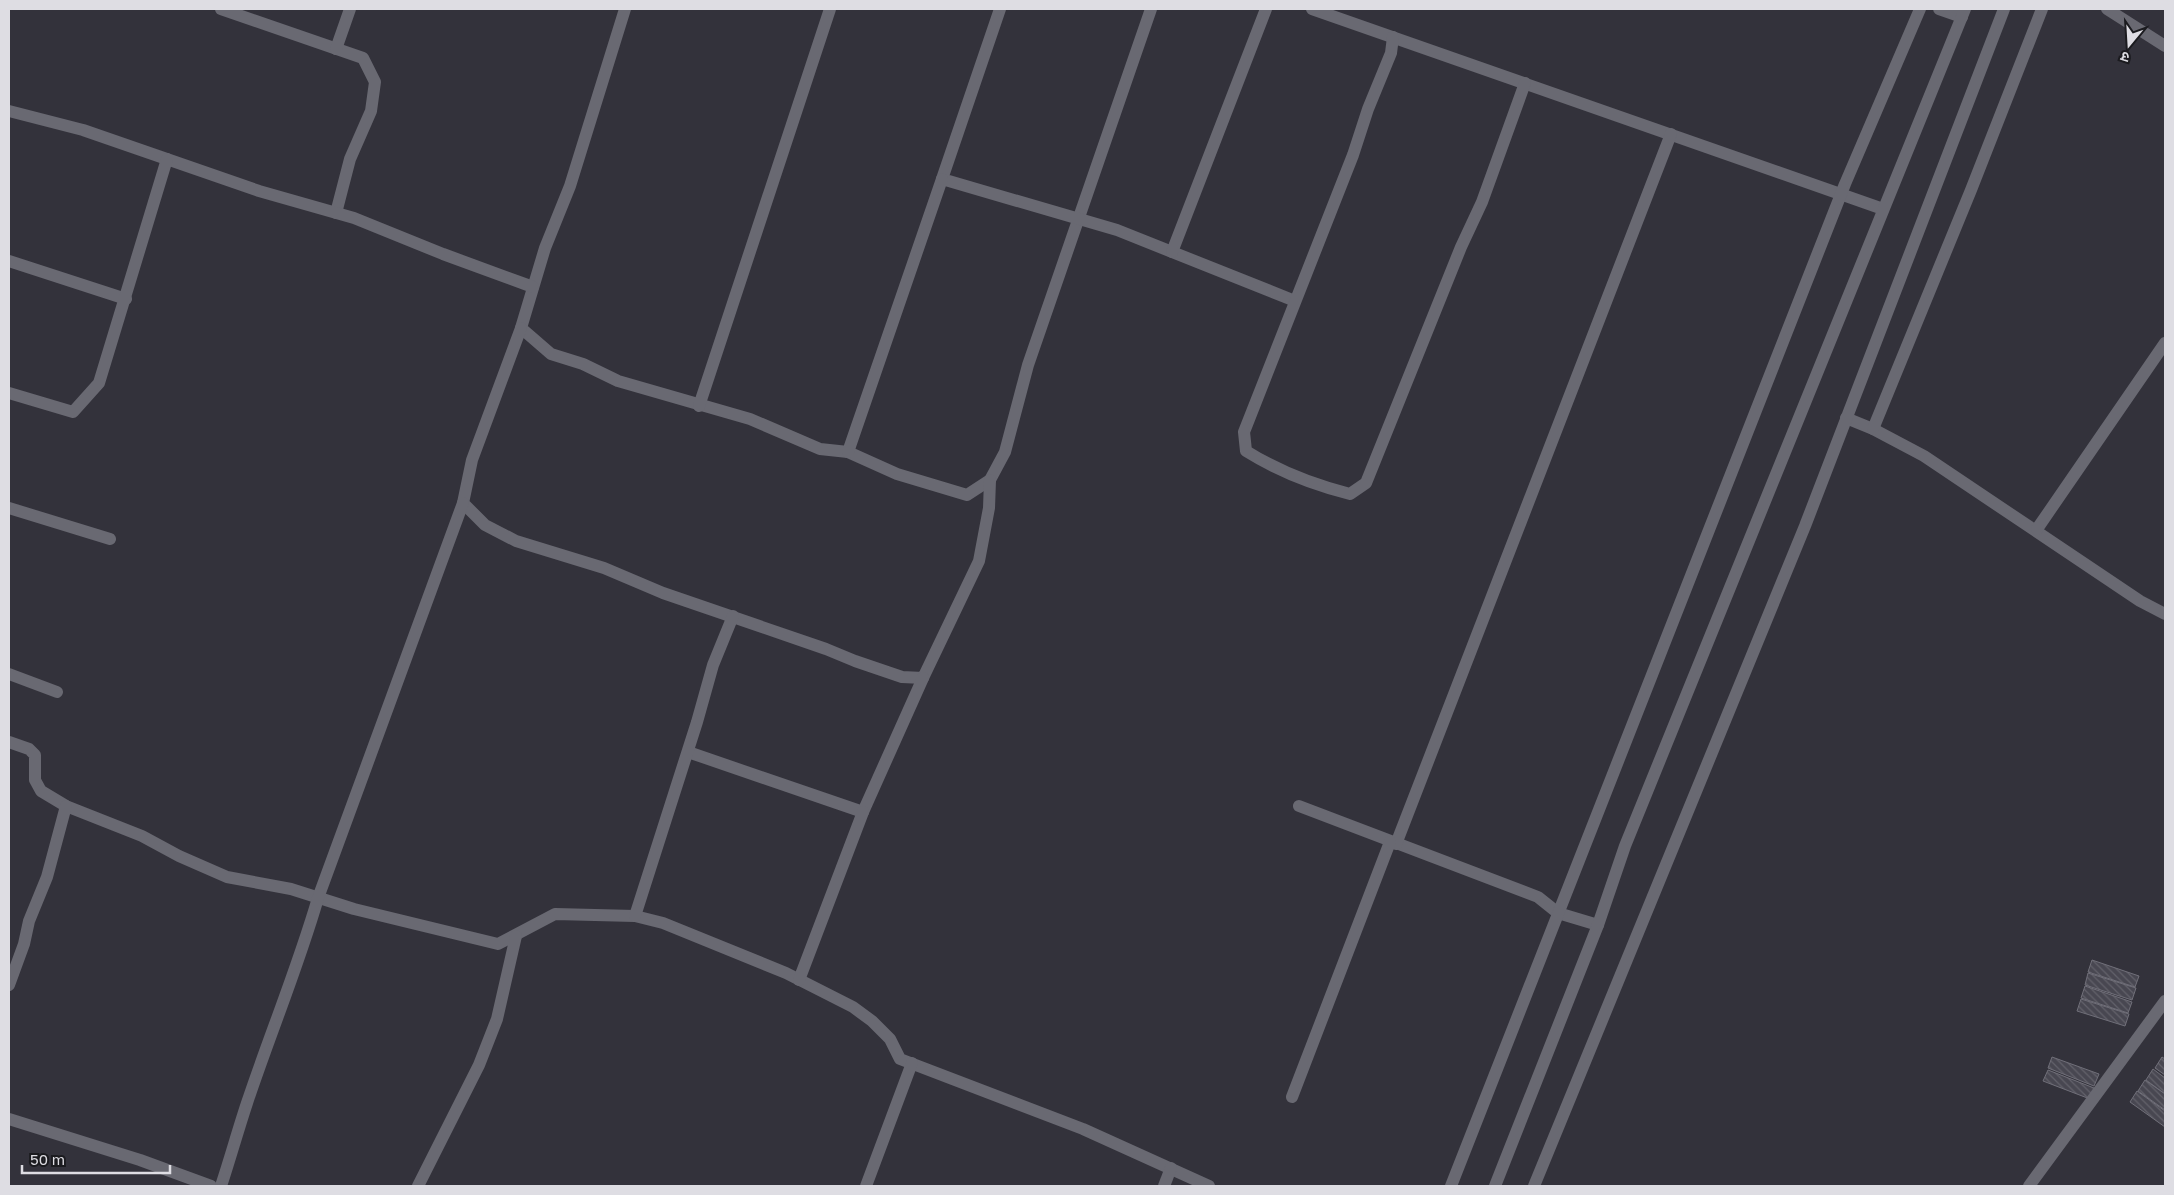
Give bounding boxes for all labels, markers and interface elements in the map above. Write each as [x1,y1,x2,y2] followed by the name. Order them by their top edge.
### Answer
[2104,20,2154,70] north arrow
[2118,48,2131,67] text: उ
[22,1142,170,1174] scale bar
[30,1150,65,1168] text: 50 m

